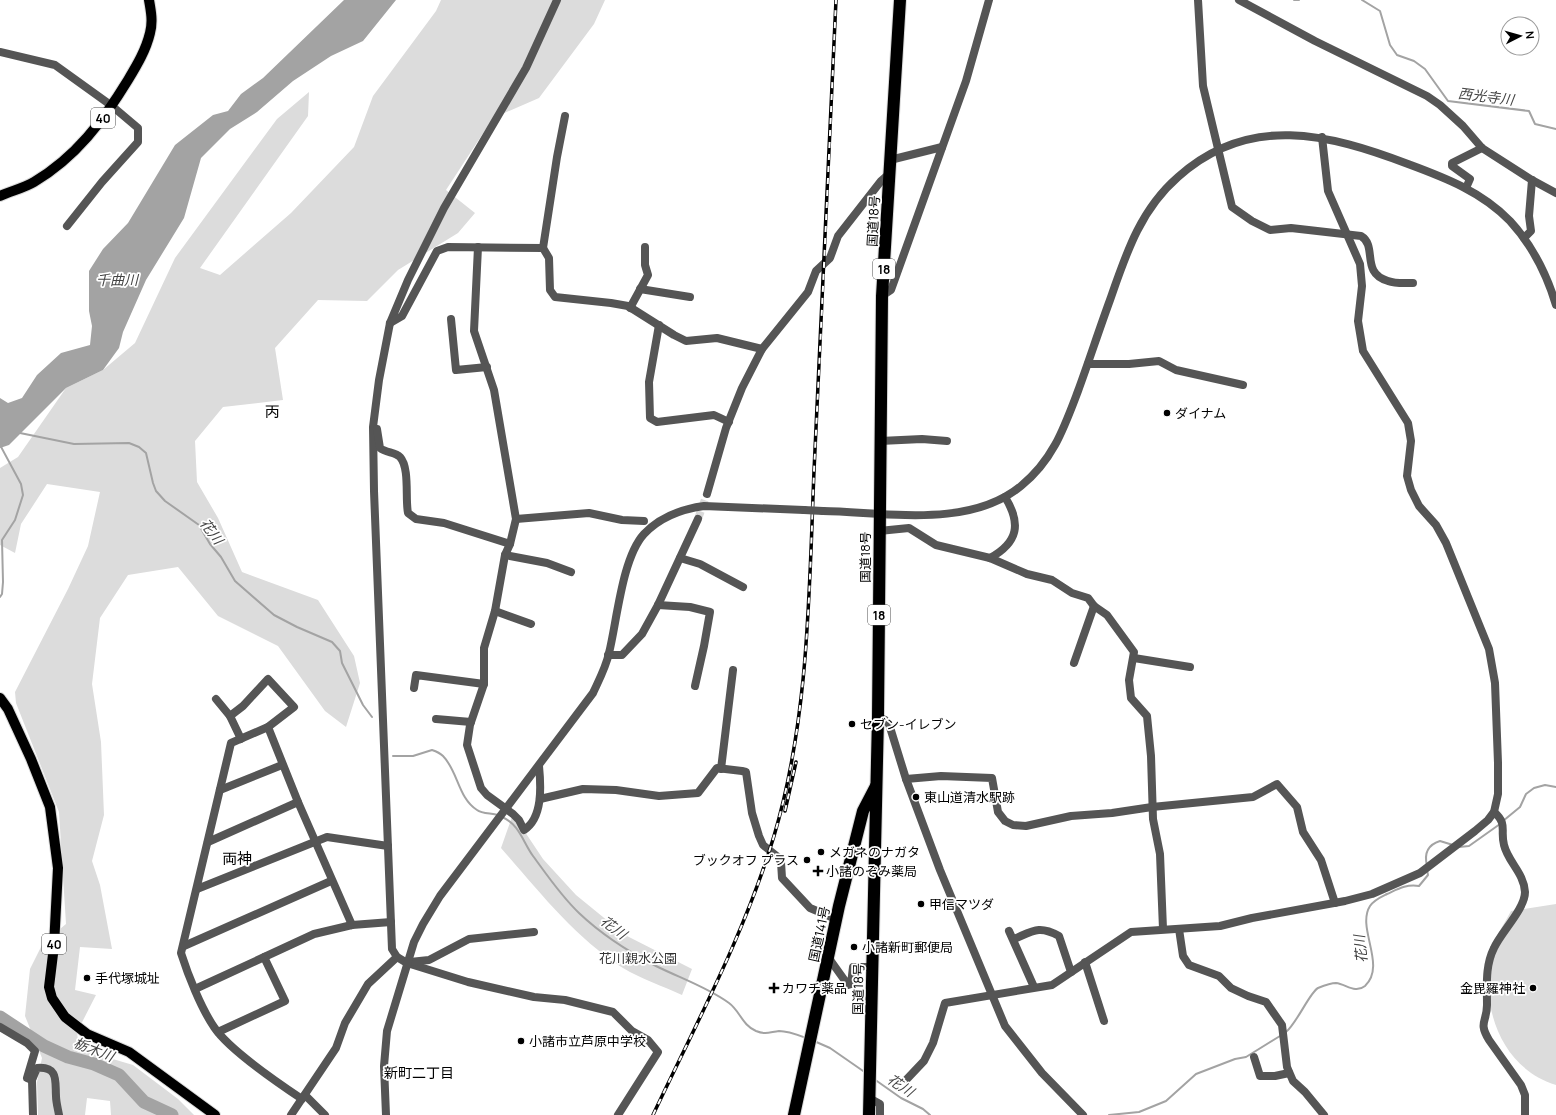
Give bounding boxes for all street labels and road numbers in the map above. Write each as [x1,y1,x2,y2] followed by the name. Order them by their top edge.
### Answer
[91,108,115,128] road number: 40
[863,195,883,247] street label: 国道18号
[873,259,895,279] road number: 18
[856,531,874,583] street label: 国道18号
[868,605,890,625] road number: 18
[804,904,834,964] street label: 国道141号
[42,934,66,954] road number: 40
[849,963,867,1015] street label: 国道18号

